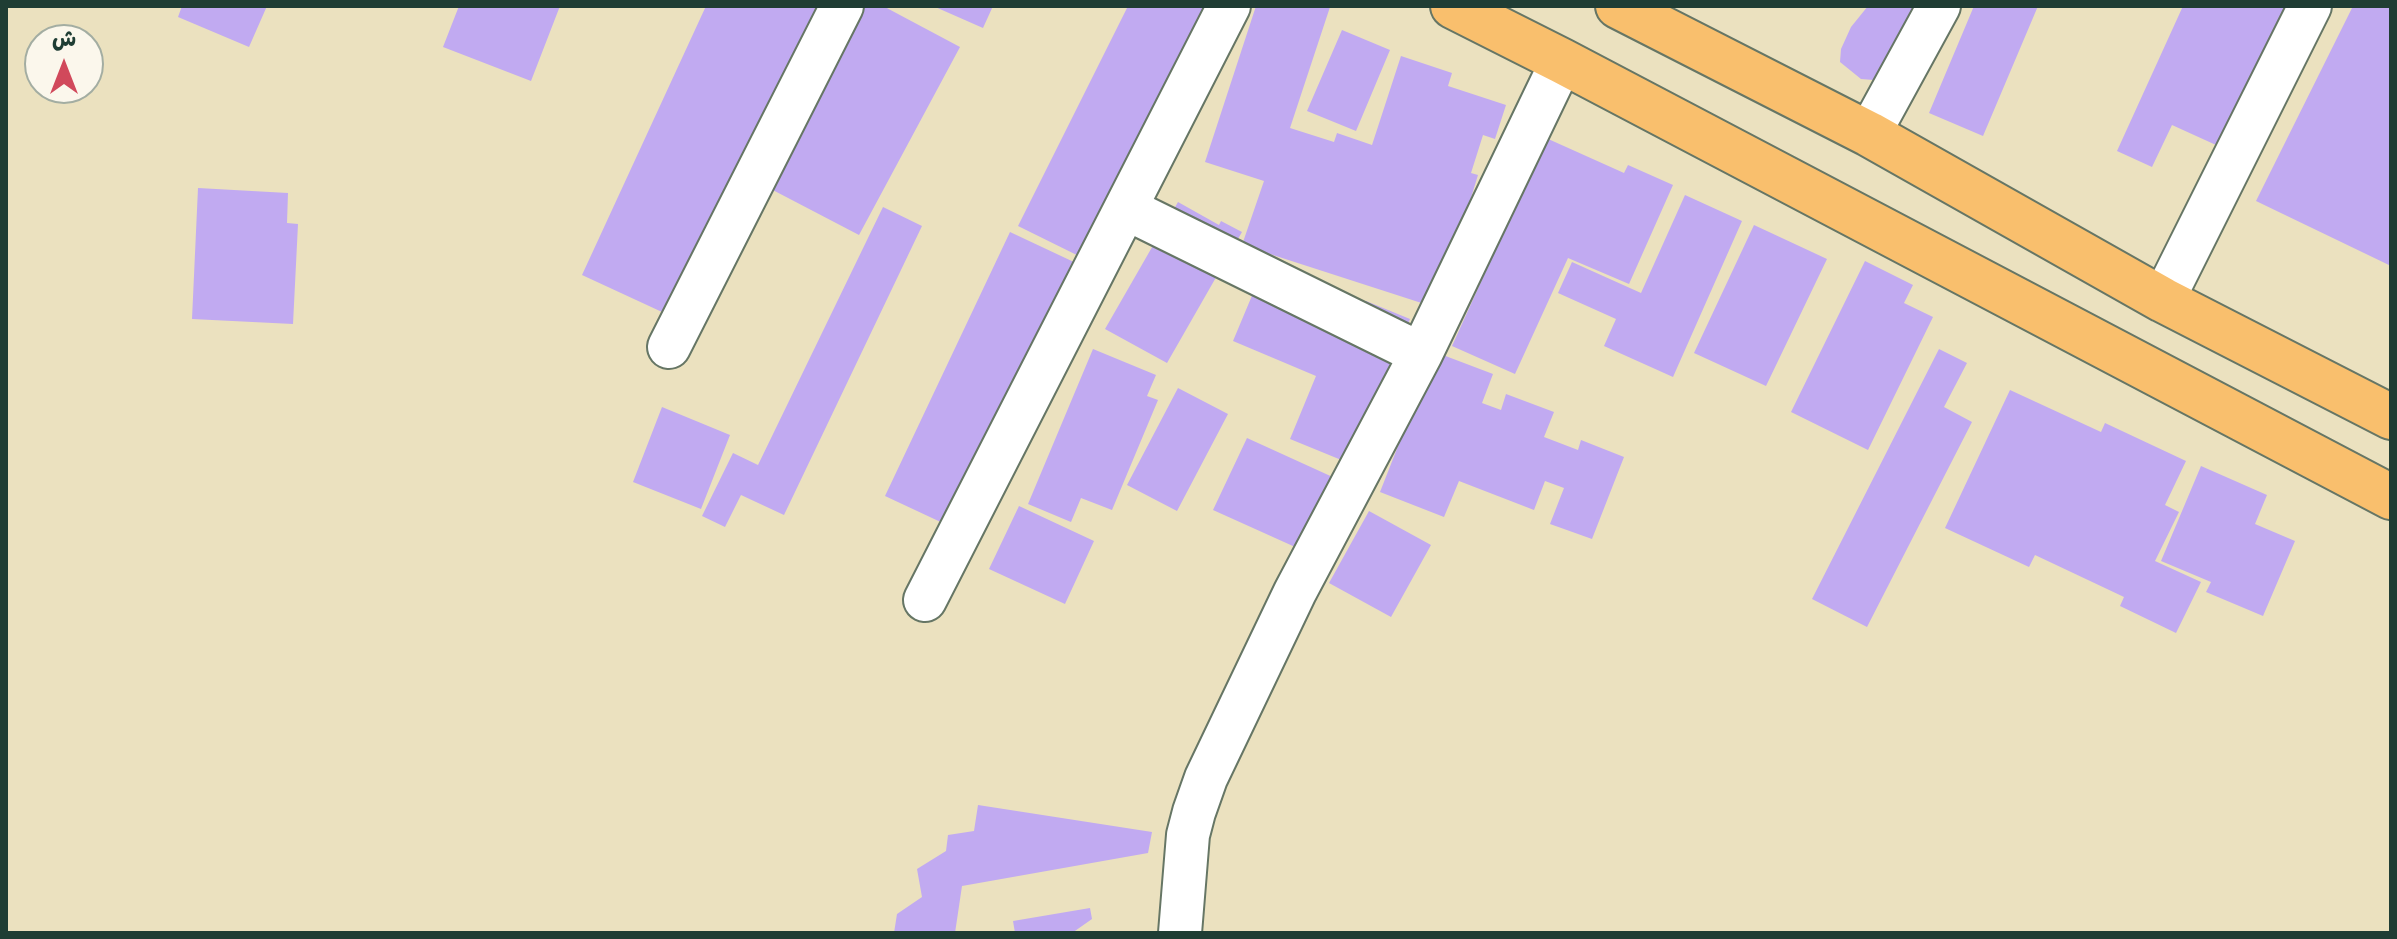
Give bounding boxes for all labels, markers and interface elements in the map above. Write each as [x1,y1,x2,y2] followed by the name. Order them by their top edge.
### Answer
[24,24,104,104] north arrow
[52,29,76,55] text: ش

